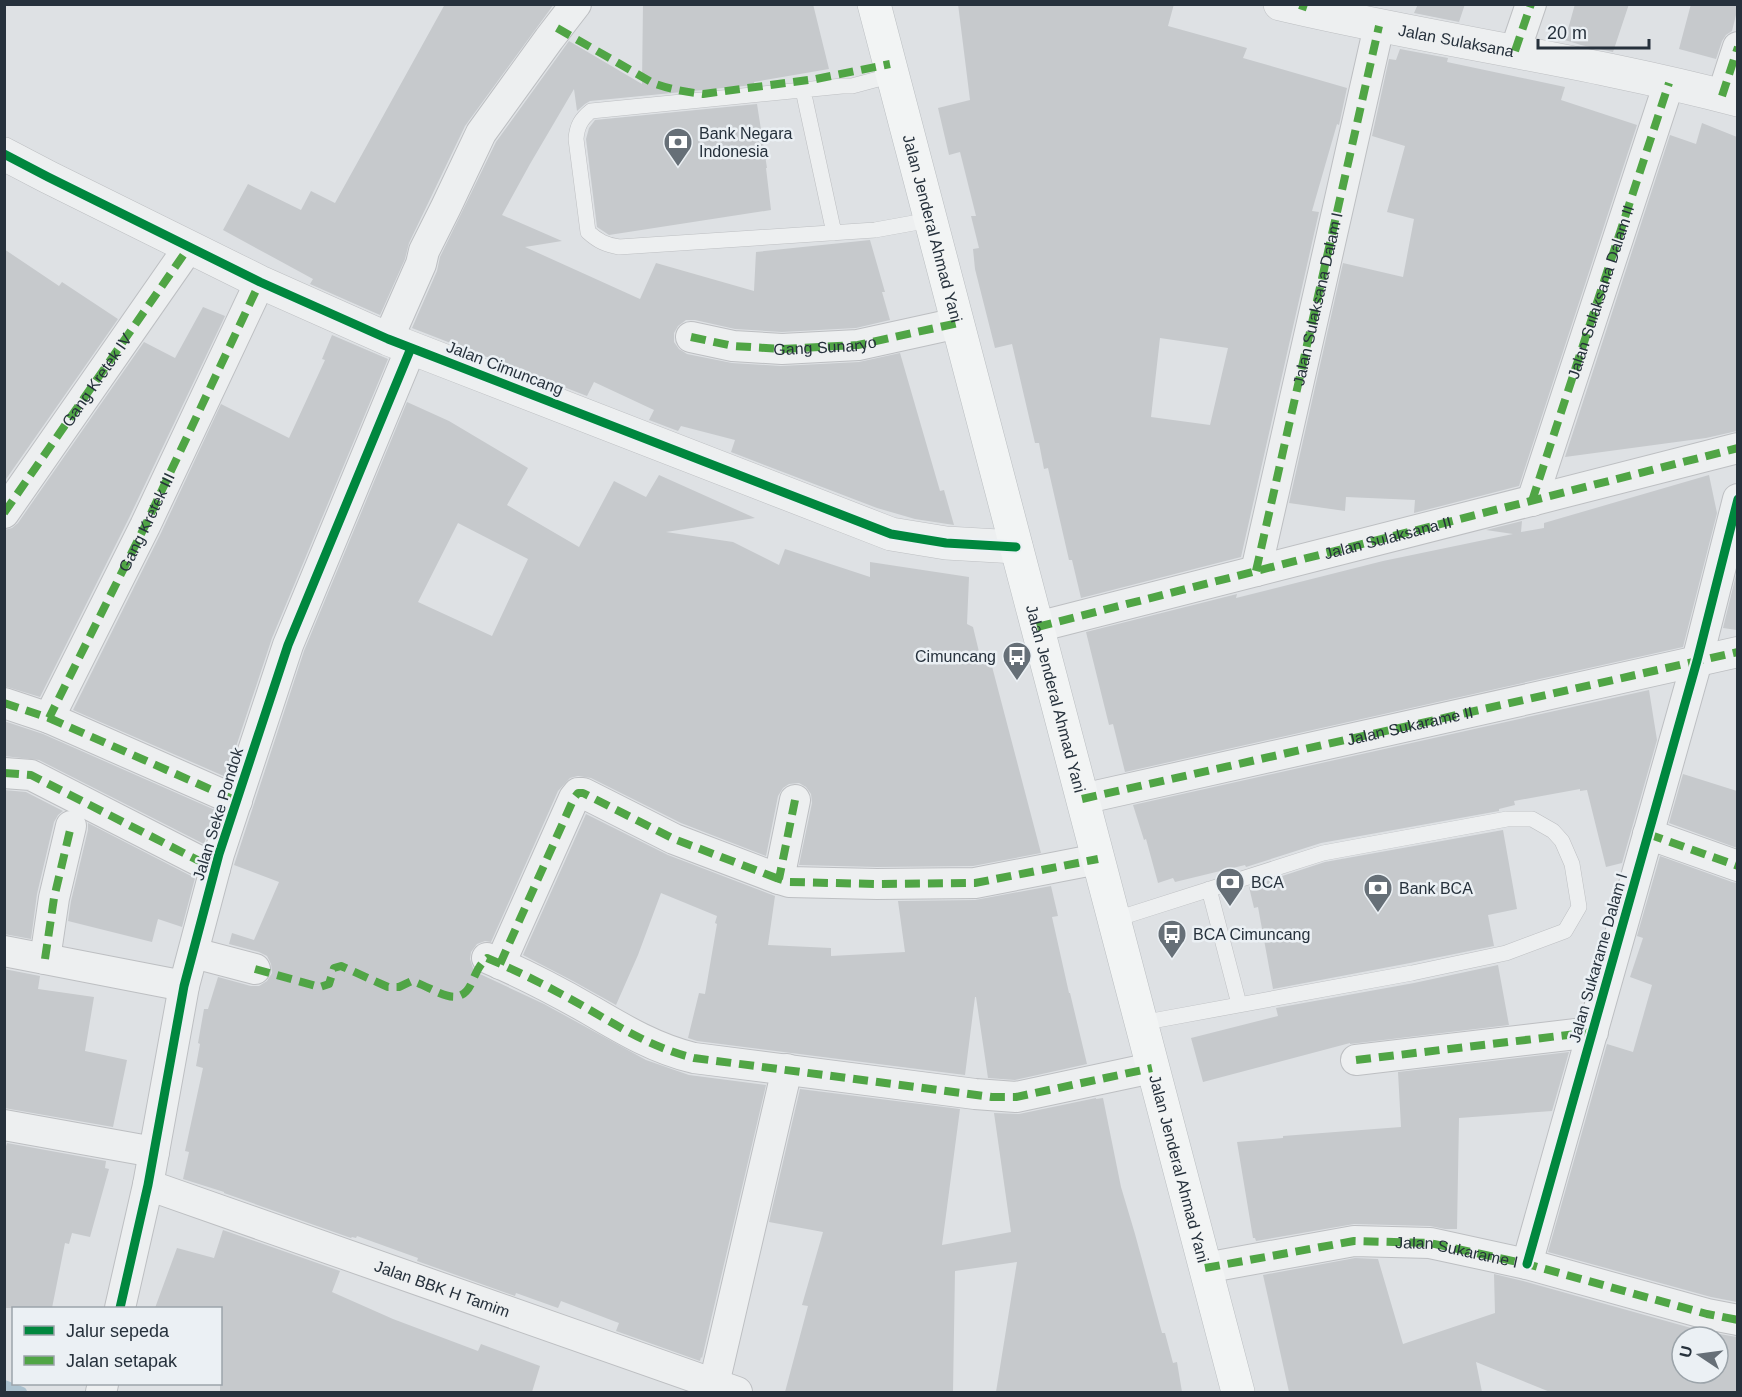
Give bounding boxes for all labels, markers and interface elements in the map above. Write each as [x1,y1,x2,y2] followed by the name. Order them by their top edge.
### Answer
[1538,12,1649,50] scale bar
[1397,21,1516,60] street label: Jalan Sulaksana
[1547,23,1587,43] text: 20 m
[699,125,792,160] place label: Bank Negara Indonesia
[662,126,694,168] bank icon: Bank Negara Indonesia
[900,133,966,324] street label: Jalan Jenderal Ahmad Yani
[1564,203,1637,381] street label: Jalan Sulaksana Dalam II
[1290,211,1345,387] street label: Jalan Sulaksana Dalam I
[58,330,135,430] street label: Gang Kretek IV
[773,333,878,358] street label: Gang Sunaryo
[444,338,566,398] street label: Jalan Cimuncang
[115,470,177,574] street label: Gang Kretek III
[1322,513,1453,562] street label: Jalan Sulaksana II
[1023,603,1089,794] street label: Jalan Jenderal Ahmad Yani
[1001,640,1033,682] bus stop icon: Cimuncang
[915,648,996,665] place label: Cimuncang
[1345,703,1475,748] street label: Jalan Sukarame II
[190,745,247,882] street label: Jalan Seke Pondok
[1214,866,1246,908] bank icon: BCA
[1566,871,1630,1045] street label: Jalan Sukarame Dalam I
[1362,872,1394,914] bank icon: Bank BCA
[1251,874,1284,891] place label: BCA
[1399,880,1473,897] place label: Bank BCA
[1156,918,1188,960] bus stop icon: BCA Cimuncang
[1193,926,1310,943] place label: BCA Cimuncang
[1147,1073,1212,1264] street label: Jalan Jenderal Ahmad Yani
[1395,1234,1520,1270] street label: Jalan Sukarame I
[373,1257,512,1320] street label: Jalan BBK H Tamim
[12,1307,222,1385] legend
[66,1321,170,1341] text: Jalur sepeda
[1670,1325,1730,1385] north arrow
[1676,1344,1695,1359] text: U
[66,1351,178,1371] text: Jalan setapak

